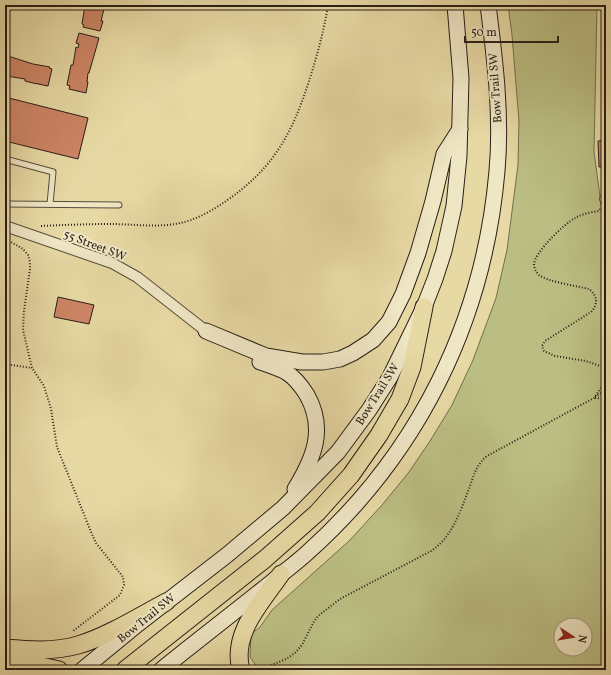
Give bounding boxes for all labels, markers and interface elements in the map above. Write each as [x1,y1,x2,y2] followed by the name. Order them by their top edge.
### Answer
[465,18,558,44] scale bar
[471,25,497,41] text: 50 m
[486,52,506,124] street label: Bow Trail SW
[61,227,128,265] street label: 55 Street SW
[352,360,403,429] street label: Bow Trail SW
[114,590,179,647] street label: Bow Trail SW
[553,617,593,657] north arrow
[573,633,589,644] text: N

